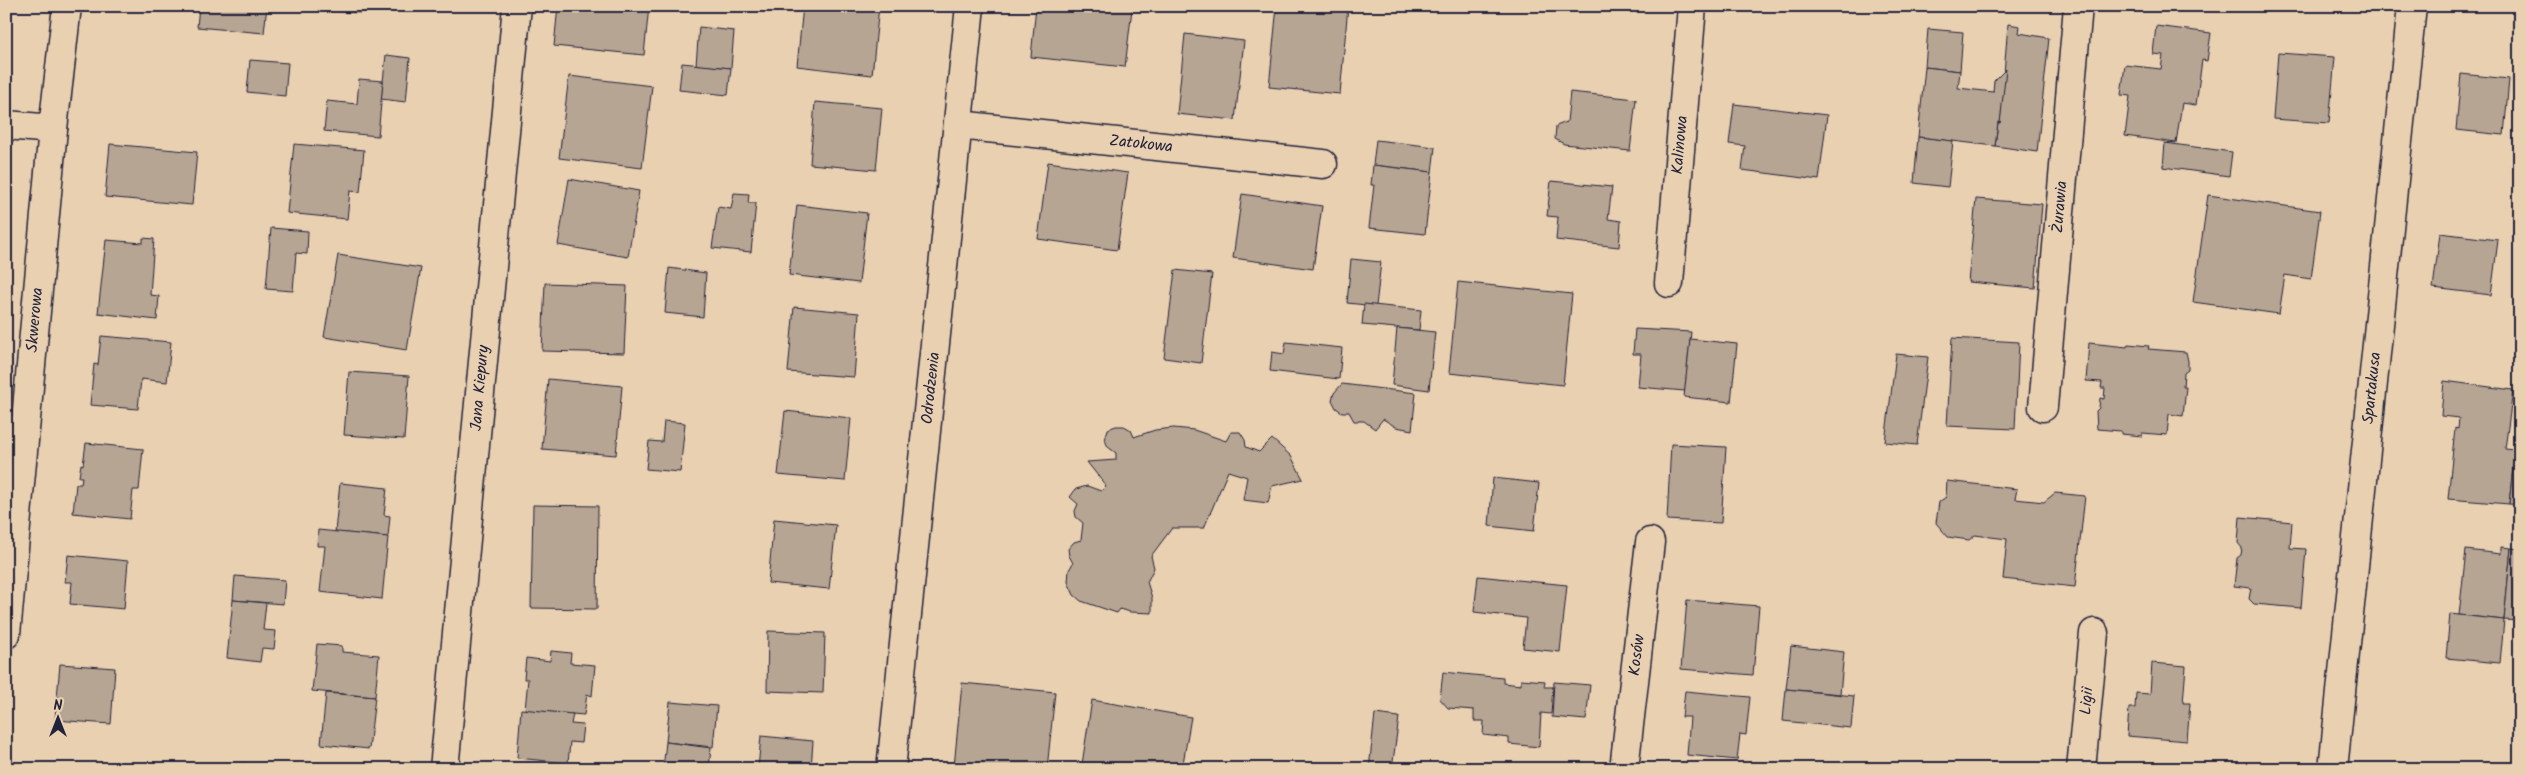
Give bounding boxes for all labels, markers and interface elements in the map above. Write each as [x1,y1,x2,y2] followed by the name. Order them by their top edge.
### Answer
[1665,115,1695,175] street label: Kalinowa
[1108,128,1174,160] street label: Zatokowa
[2045,180,2075,234] street label: Żurawia
[20,287,50,353] street label: Skwerowa
[464,344,496,432] street label: Jana Kiepury
[915,351,947,425] street label: Odrodzenia
[2356,351,2388,425] street label: Spartakusa
[1622,633,1652,677] street label: Kosów
[2073,685,2101,716] street label: Ligii
[32,692,82,742] north arrow
[54,695,63,717] text: N

